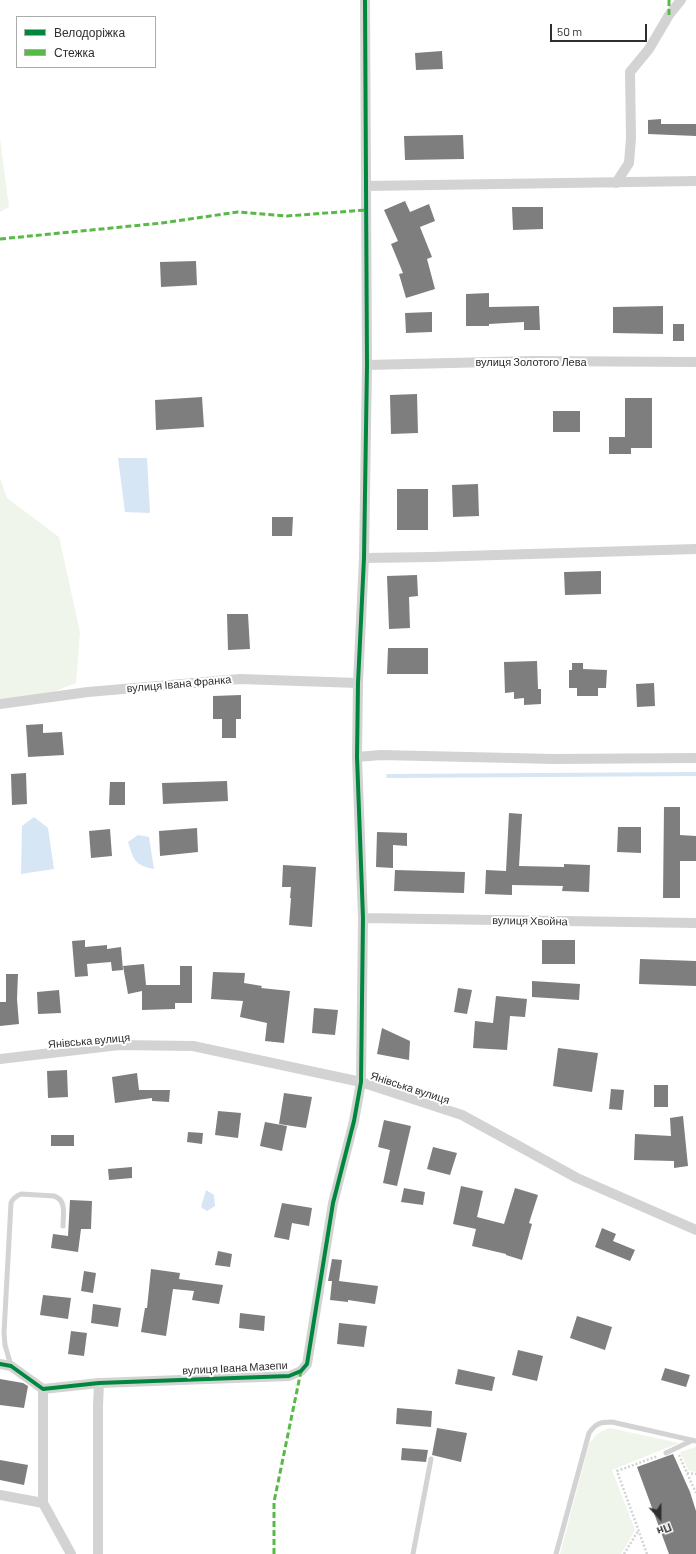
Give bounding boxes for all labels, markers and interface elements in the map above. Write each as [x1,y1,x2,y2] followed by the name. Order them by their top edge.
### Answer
[16,16,156,68] legend
[552,16,649,42] scale bar
[557,24,582,38] text: 50 m
[54,25,125,39] text: Велодоріжка
[54,45,95,59] text: Стежка
[475,355,587,369] street label: вулиця Золотого Лева
[126,673,232,695] street label: вулиця Івана Франка
[492,914,568,928] street label: вулиця Хвойна
[47,1031,131,1051] street label: Янівська вулиця
[369,1069,451,1107] street label: Янівська вулиця
[182,1359,288,1377] street label: вулиця Івана Мазепи
[640,1498,680,1538] north arrow
[655,1521,674,1538] text: Пн

